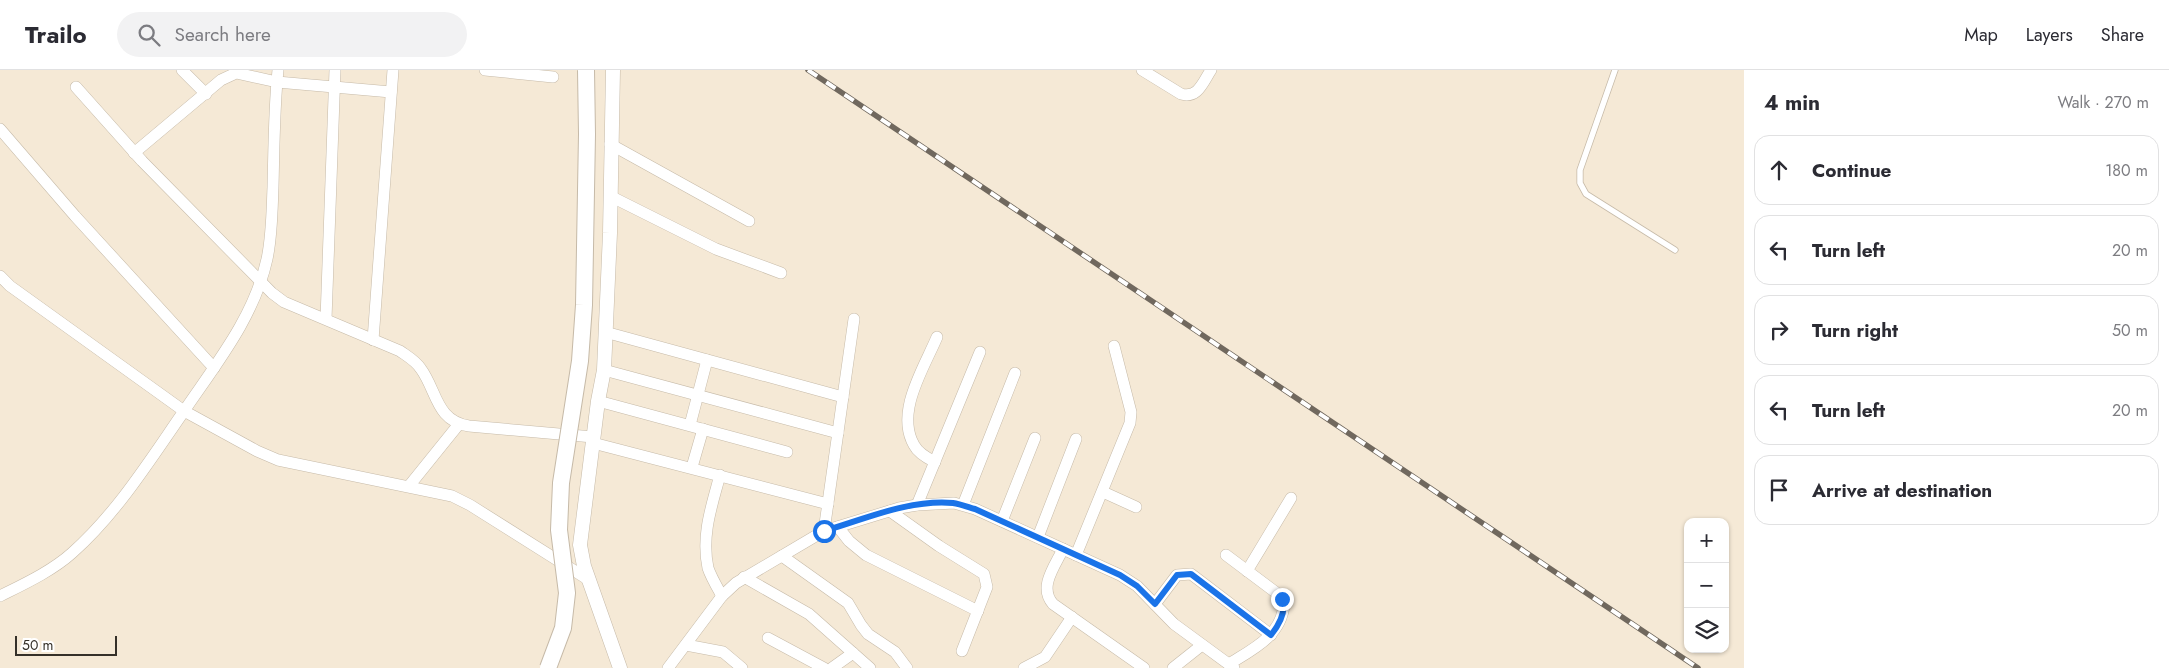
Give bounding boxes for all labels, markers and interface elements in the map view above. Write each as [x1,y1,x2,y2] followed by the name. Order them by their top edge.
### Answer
[117,12,467,57] search box
[25,17,87,52] text: Trailo
[135,21,163,49] icon: search
[175,21,271,48] text: Search here
[1964,22,1998,48] text: Map
[2026,22,2073,48] text: Layers
[2101,22,2144,48] text: Share
[1764,88,1820,118] text: 4 min
[2058,91,2149,114] text: Walk · 270 m
[1765,156,1793,184] icon: ahead
[1812,157,1891,184] text: Continue
[2105,159,2148,182] text: 180 m
[1765,236,1793,264] icon: left
[1812,237,1885,264] text: Turn left
[2112,239,2148,262] text: 20 m
[1765,316,1793,344] icon: right
[1812,317,1898,344] text: Turn right
[2112,319,2148,342] text: 50 m
[1765,396,1793,424] icon: left
[1812,397,1885,424] text: Turn left
[2112,399,2148,422] text: 20 m
[1765,476,1793,504] icon: arrive
[1812,477,1992,504] text: Arrive at destination
[1684,518,1729,653] map controls
[1684,518,1729,563] button: +
[813,520,836,543] route start
[1684,563,1729,608] button: −
[1271,588,1294,611] route end
[1684,608,1729,653] button: layers
[15,633,118,656] scale bar
[22,635,53,655] text: 50 m

